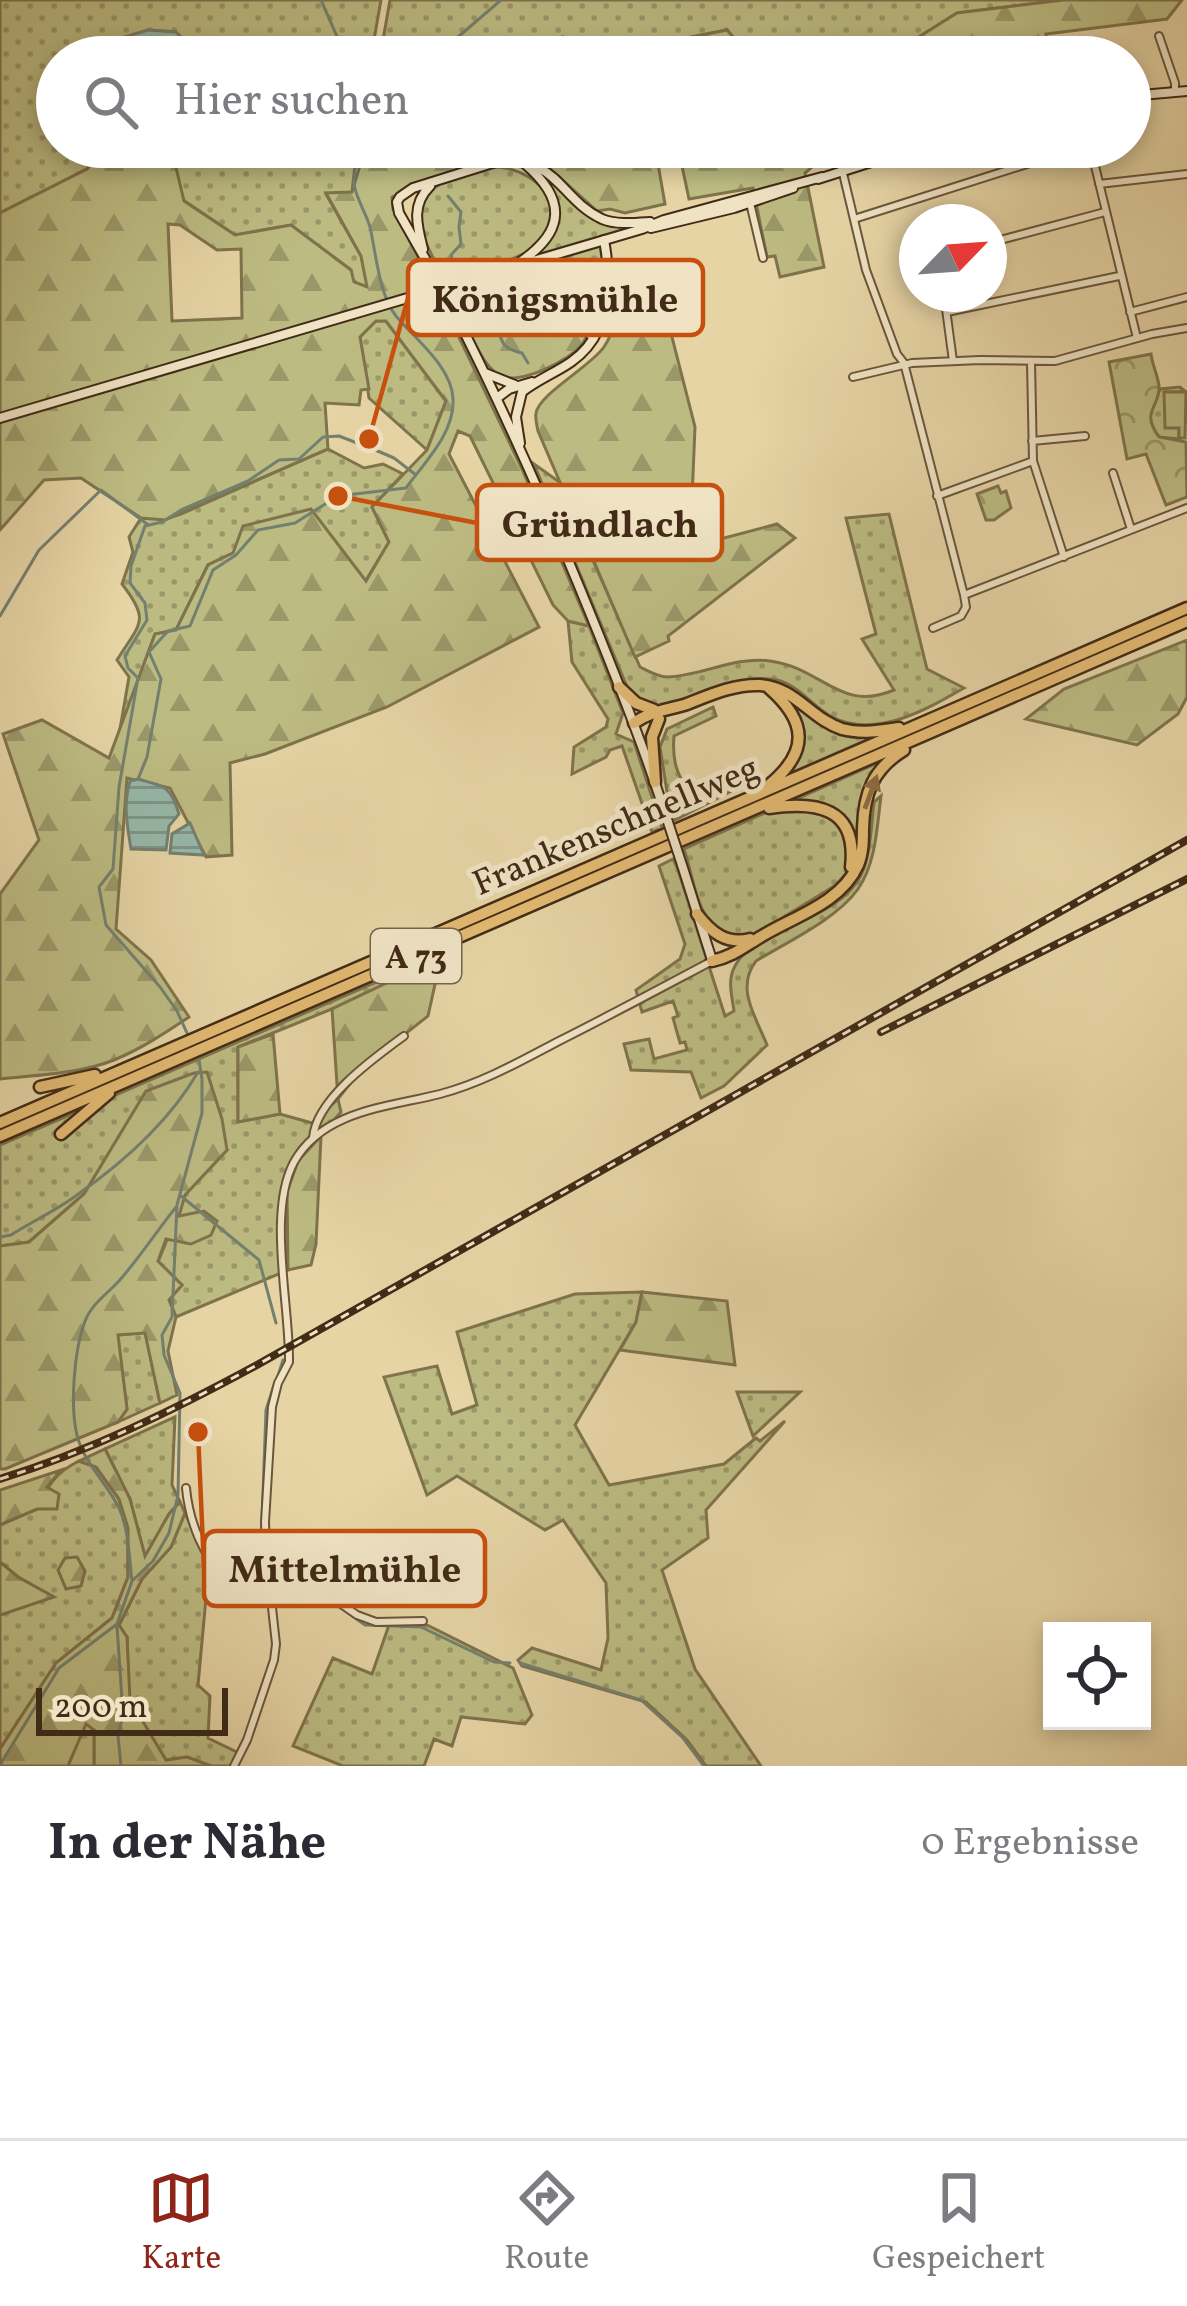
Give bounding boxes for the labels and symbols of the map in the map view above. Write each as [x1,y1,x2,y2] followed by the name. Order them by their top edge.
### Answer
[899,204,1007,312] north arrow
[408,260,703,335] callout: Königsmühle
[432,275,678,329] text: Königsmühle
[477,485,722,560] callout: Gründlach
[502,500,698,554] text: Gründlach
[466,745,767,911] street label: Frankenschnellweg
[863,773,881,809] one-way arrow
[371,929,461,983] road number: A 73
[204,1531,485,1606] callout: Mittelmühle
[228,1545,462,1599] text: Mittelmühle
[36,1682,228,1735] scale bar

